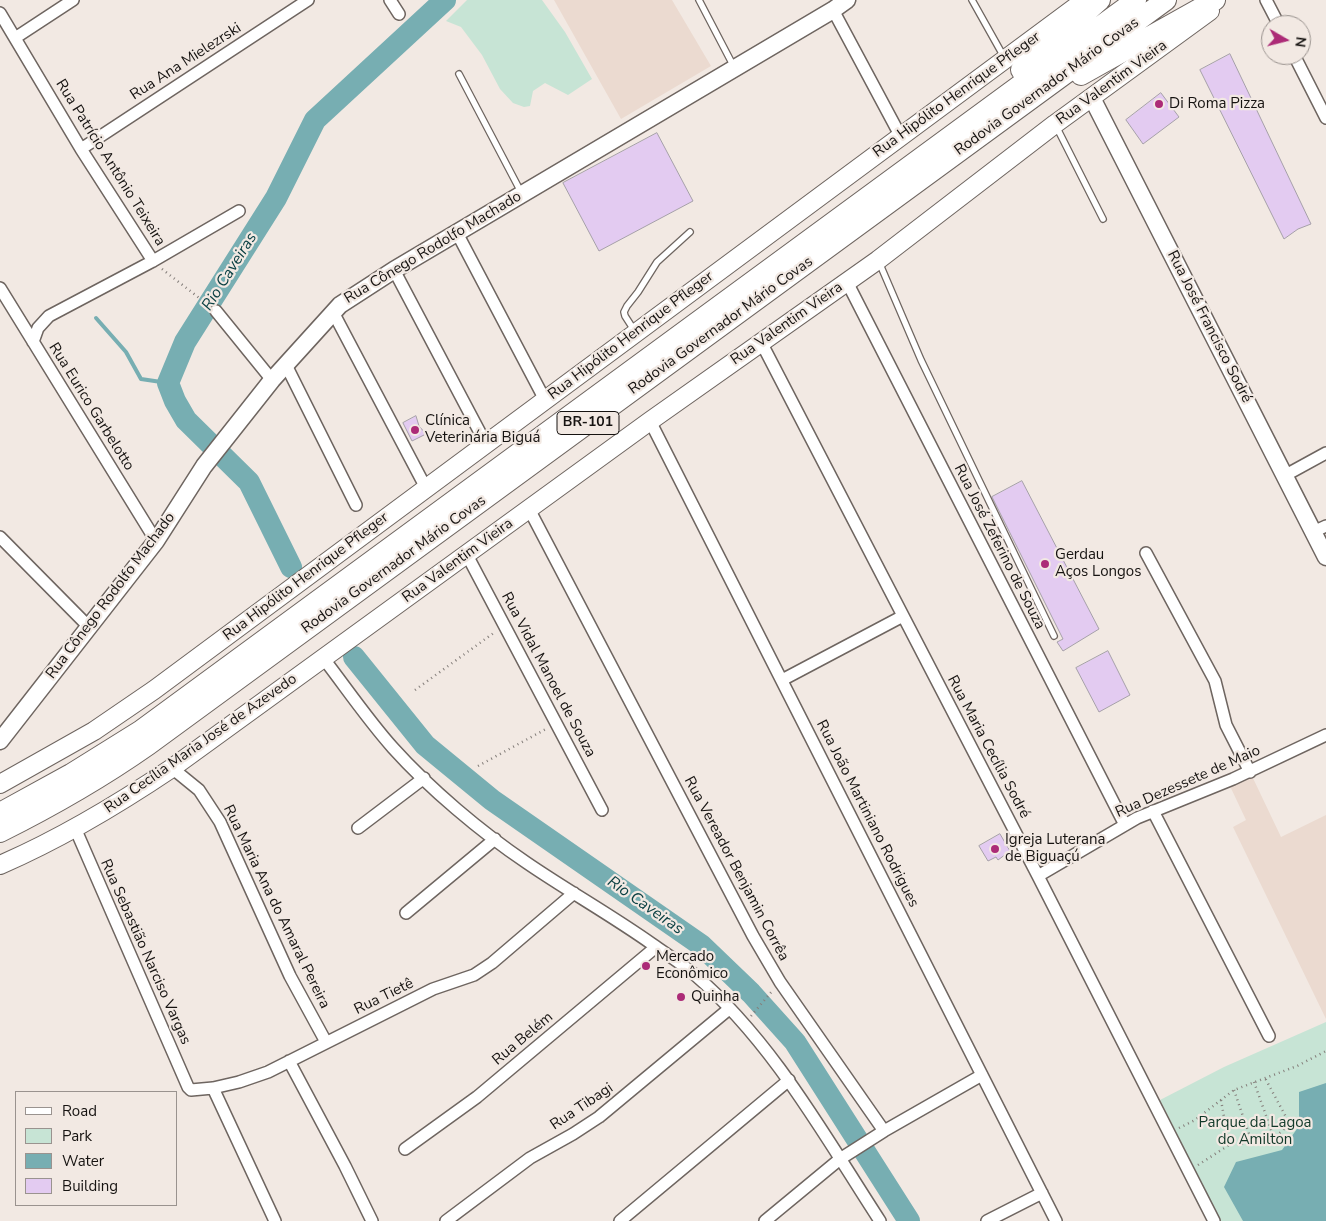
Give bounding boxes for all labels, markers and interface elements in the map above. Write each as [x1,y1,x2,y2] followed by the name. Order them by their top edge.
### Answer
[951,14,1143,160] street label: Rodovia Governador Mário Covas
[1261,15,1311,65] north arrow
[127,19,245,105] street label: Rua Ana Mielezrski
[870,28,1044,162] street label: Rua Hipólito Henrique Pfleger
[1290,35,1310,49] text: N
[1053,37,1171,129] street label: Rua Valentim Vieira
[51,76,169,250] street label: Rua Patrício Antônio Teixeira
[1169,95,1265,113] place label: Di Roma Pizza
[1153,98,1165,110] marker: Di Roma Pizza
[341,188,525,308] street label: Rua Cônego Rodolfo Machado
[198,229,262,315] water label: Rio Caveiras
[1163,248,1255,406] street label: Rua José Francisco Sodré
[625,253,817,399] street label: Rodovia Governador Mário Covas
[545,268,717,404] street label: Rua Hipólito Henrique Pfleger
[728,279,846,369] street label: Rua Valentim Vieira
[44,340,138,474] street label: Rua Eurico Garbelotto
[425,412,540,447] place label: Clínica Veterinária Biguá
[557,412,619,434] road number: BR-101
[409,424,421,436] marker: Clínica Veterinária Biguá
[949,461,1049,633] street label: Rua José Zeferino de Souza
[298,492,490,638] street label: Rodovia Governador Mário Covas
[43,509,179,683] street label: Rua Cônego Rodolfo Machado
[220,509,392,645] street label: Rua Hipólito Henrique Pfleger
[399,515,517,607] street label: Rua Valentim Vieira
[1055,546,1141,581] place label: Gerdau Aços Longos
[1039,558,1051,570] marker: Gerdau Aços Longos
[497,589,599,761] street label: Rua Vidal Manoel de Souza
[101,670,301,818] street label: Rua Cecília Maria José de Azevedo
[943,673,1033,821] street label: Rua Maria Cecília Sodré
[812,717,922,911] street label: Rua João Martiniano Rodrigues
[1113,742,1263,822] street label: Rua Dezessete de Maio
[680,774,792,964] street label: Rua Vereador Benjamin Corrêa
[219,802,333,1012] street label: Rua Maria Ana do Amaral Pereira
[1005,831,1106,866] place label: Igreja Luterana de Biguaçú
[989,843,1001,855] marker: Igreja Luterana de Biguaçú
[96,857,194,1047] street label: Rua Sebastião Narciso Vargas
[603,873,687,939] water label: Rio Caveiras
[656,948,728,983] place label: Mercado Econômico
[640,960,652,972] marker: Mercado Econômico
[351,975,417,1019] street label: Rua Tietê
[691,988,739,1006] place label: Quinha
[675,991,687,1003] marker: Quinha
[489,1008,557,1070] street label: Rua Belém
[547,1079,617,1135] street label: Rua Tibagi
[15,1091,178,1206] legend
[62,1101,97,1121] text: Road
[1198,1114,1312,1149] park label: Parque da Lagoa do Amilton
[62,1126,92,1146] text: Park
[62,1151,104,1171] text: Water
[62,1176,118,1196] text: Building

